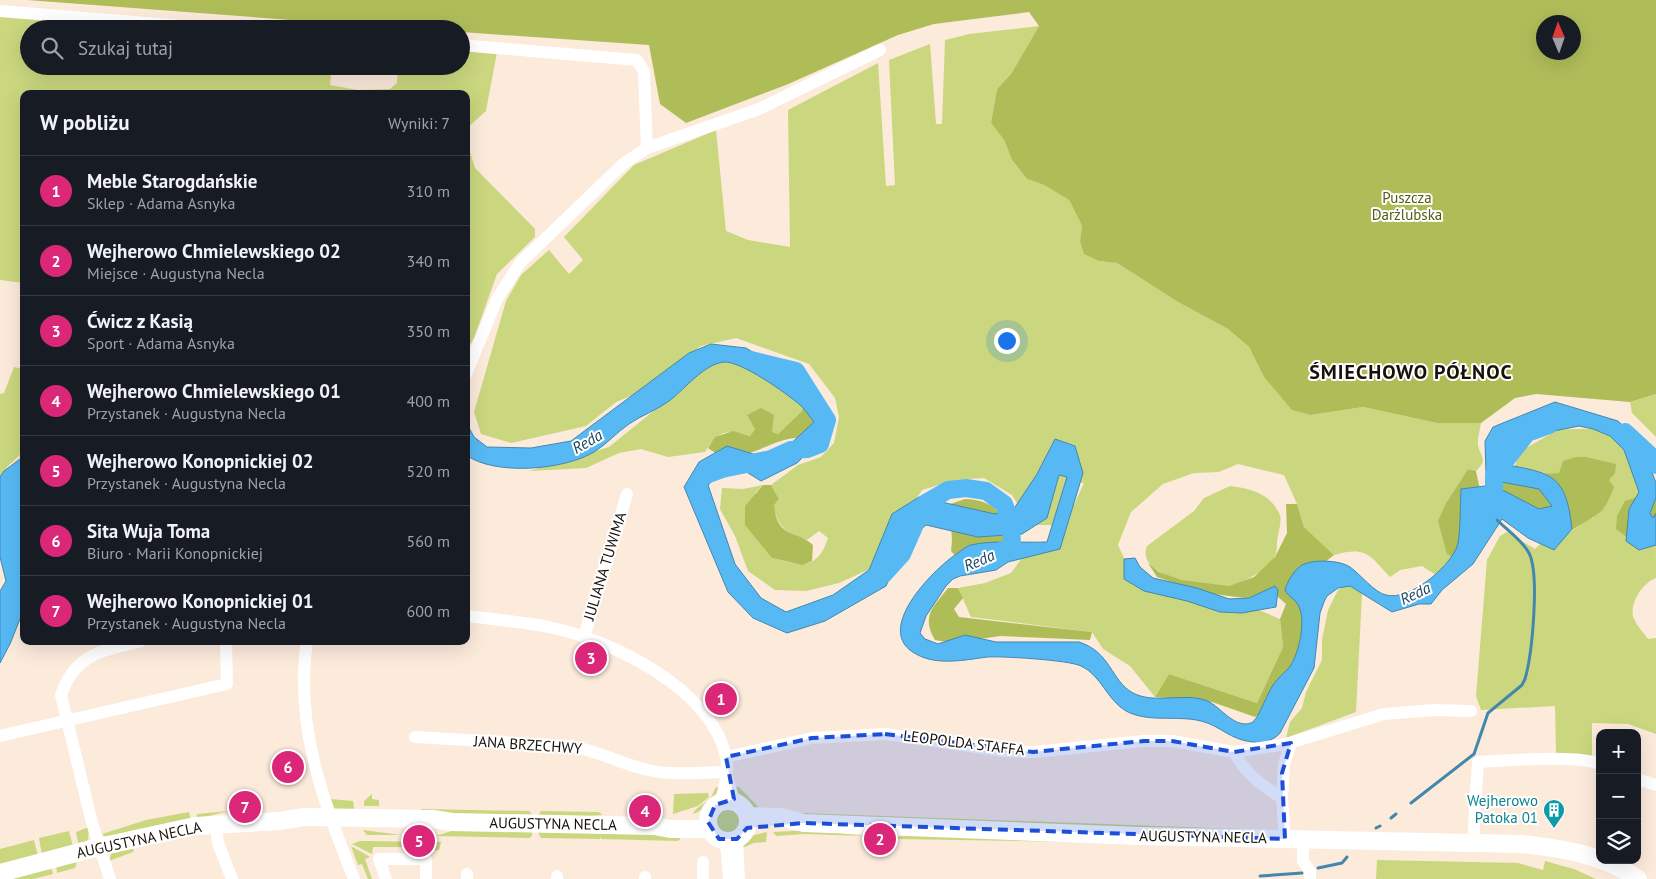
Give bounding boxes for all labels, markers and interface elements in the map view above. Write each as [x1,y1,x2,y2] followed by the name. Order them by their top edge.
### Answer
[1536,15,1581,60] north arrow
[20,20,470,75] search box
[38,34,66,62] icon: search
[78,36,173,60] text: Szukaj tutaj
[40,109,129,136] text: W pobliżu
[388,113,450,133] text: Wyniki: 7
[87,169,257,193] text: Meble Starogdańskie
[51,181,61,201] text: 1
[407,181,450,201] text: 310 m
[1372,188,1442,224] park label: Puszcza Darżlubska
[87,193,235,213] text: Sklep · Adama Asnyka
[87,239,341,263] text: Wejherowo Chmielewskiego 02
[51,251,61,271] text: 2
[407,251,450,271] text: 340 m
[87,263,265,283] text: Miejsce · Augustyna Necla
[87,309,193,333] text: Ćwicz z Kasią
[51,321,61,341] text: 3
[407,321,450,341] text: 350 m
[994,328,1020,354] your location
[87,333,235,353] text: Sport · Adama Asnyka
[1309,359,1513,385] district label: ŚMIECHOWO PÓŁNOC
[87,379,341,403] text: Wejherowo Chmielewskiego 01
[51,391,61,411] text: 4
[407,391,450,411] text: 400 m
[87,403,286,423] text: Przystanek · Augustyna Necla
[568,424,606,458] water label: Reda
[87,449,313,473] text: Wejherowo Konopnickiej 02
[51,461,61,481] text: 5
[407,461,450,481] text: 520 m
[87,473,286,493] text: Przystanek · Augustyna Necla
[579,509,630,623] street label: JULIANA TUWIMA
[87,519,210,543] text: Sita Wuja Toma
[51,531,61,551] text: 6
[407,531,450,551] text: 560 m
[87,543,263,563] text: Biuro · Marii Konopnickiej
[960,545,998,575] water label: Reda
[1396,577,1434,609] water label: Reda
[87,589,313,613] text: Wejherowo Konopnickiej 01
[51,601,61,621] text: 7
[407,601,450,621] text: 600 m
[87,613,286,633] text: Przystanek · Augustyna Necla
[575,639,607,677] pin: 3
[705,680,737,718] pin: 1
[902,726,1026,759] street label: LEOPOLDA STAFFA
[1596,729,1641,864] map controls
[1596,729,1641,774] button: +
[472,731,583,758] street label: JANA BRZECHWY
[272,748,304,786] pin: 6
[1596,774,1641,819] button: −
[229,788,261,826] pin: 7
[1467,791,1538,827] place label: Wejherowo Patoka 01
[629,792,661,830] pin: 4
[1542,798,1566,829] building icon: Wejherowo Patoka 01
[489,813,617,834] street label: AUGUSTYNA NECLA
[75,817,203,862] street label: AUGUSTYNA NECLA
[1596,819,1641,864] button: layers
[864,820,896,858] pin: 2
[403,822,435,860] pin: 5
[1139,826,1267,847] street label: AUGUSTYNA NECLA

